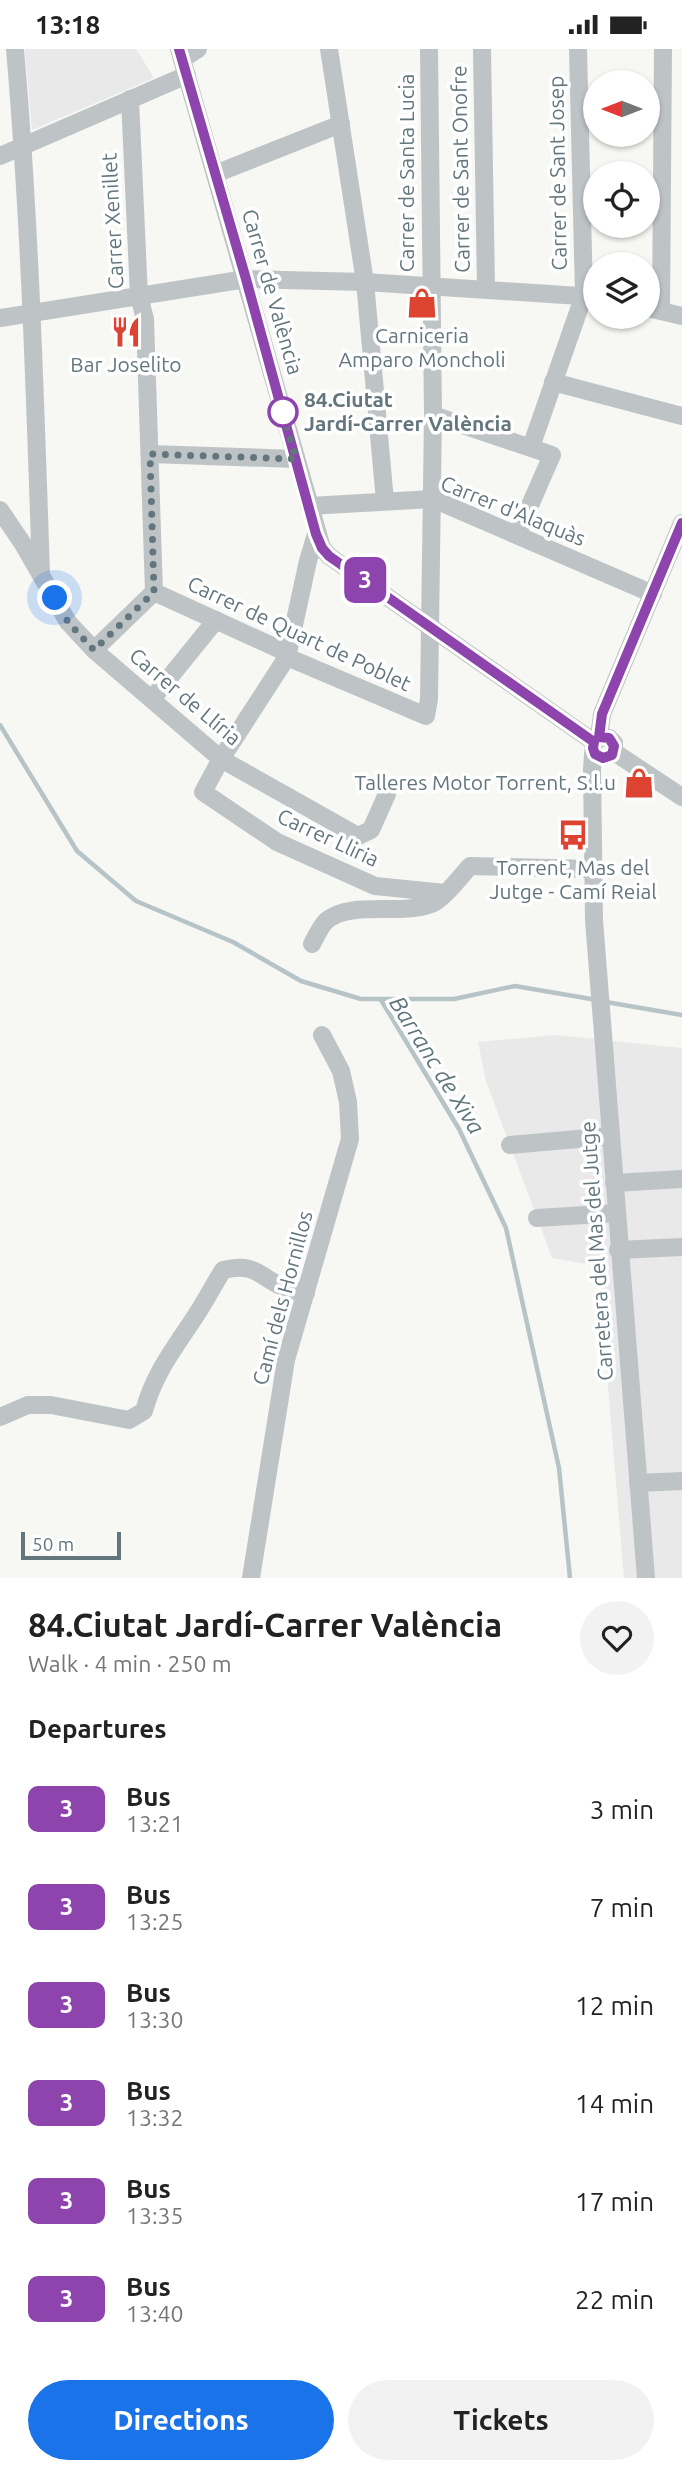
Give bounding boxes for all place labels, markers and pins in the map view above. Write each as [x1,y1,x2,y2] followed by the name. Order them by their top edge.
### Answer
[405,286,439,320] shop icon: Carniceria Amparo Moncholi
[109,315,143,349] restaurant icon: Bar Joselito
[338,323,506,371] place label: Carniceria Amparo Moncholi
[70,352,182,376] place label: Bar Joselito
[304,387,512,435] place label: 84.Ciutat Jardí-Carrer València
[268,397,298,427] marker: 84.Ciutat Jardí-Carrer València
[622,766,656,800] shop icon: Talleres Motor Torrent, S.l.u
[354,770,616,794] place label: Talleres Motor Torrent, S.l.u
[556,818,590,852] bus stop icon: Torrent, Mas del Jutge - Camí Reial
[489,855,657,903] place label: Torrent, Mas del Jutge - Camí Reial

